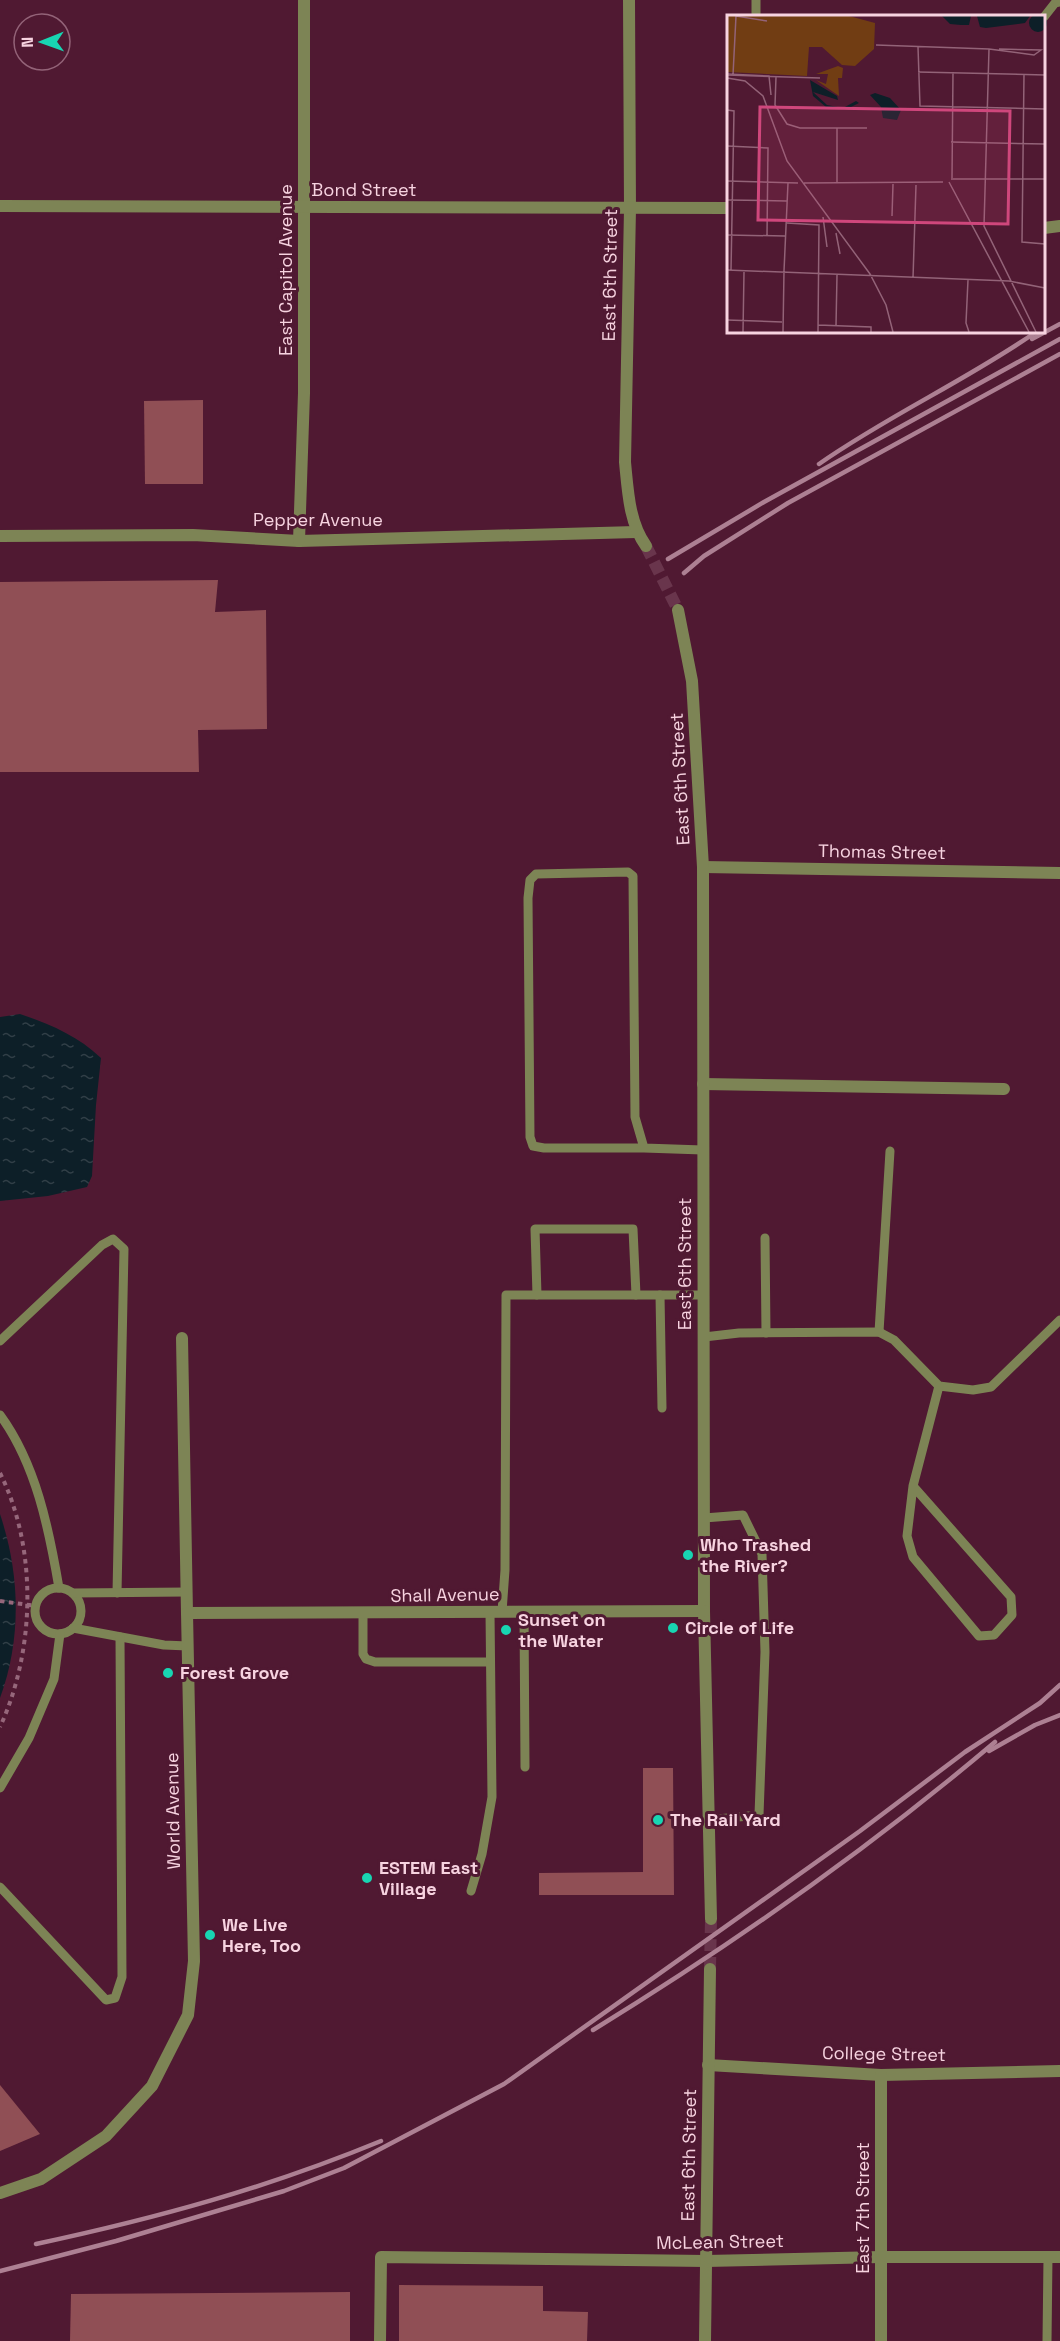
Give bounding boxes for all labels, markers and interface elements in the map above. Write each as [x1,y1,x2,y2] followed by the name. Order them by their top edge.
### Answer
[12,12,72,72] north arrow
[727,15,1045,333] inset map
[17,37,38,48] text: N
[311,178,417,201] street label: Bond Street
[274,184,297,356] street label: East Capitol Avenue
[597,209,622,341] street label: East 6th Street
[253,508,383,531] street label: Pepper Avenue
[665,712,694,846] street label: East 6th Street
[818,839,946,864] street label: Thomas Street
[673,1198,696,1330] street label: East 6th Street
[700,1533,811,1577] place label: Who Trashed the River?
[681,1548,695,1562] marker: Who Trashed the River?
[390,1582,500,1607] street label: Shall Avenue
[518,1608,606,1652] place label: Sunset on the Water
[685,1616,794,1639] place label: Circle of Life
[666,1621,680,1635] marker: Circle of Life
[499,1623,513,1637] marker: Sunset on the Water
[180,1661,289,1684] place label: Forest Grove
[161,1666,175,1680] marker: Forest Grove
[160,1752,185,1870] street label: World Avenue
[670,1808,781,1831] place label: The Rail Yard
[651,1813,665,1827] marker: The Rail Yard
[379,1856,478,1900] place label: ESTEM East Village
[360,1871,374,1885] marker: ESTEM East Village
[222,1913,301,1957] place label: We Live Here, Too
[203,1928,217,1942] marker: We Live Here, Too
[822,2041,946,2066] street label: College Street
[676,2089,701,2221] street label: East 6th Street
[851,2142,874,2274] street label: East 7th Street
[656,2229,784,2254] street label: McLean Street

